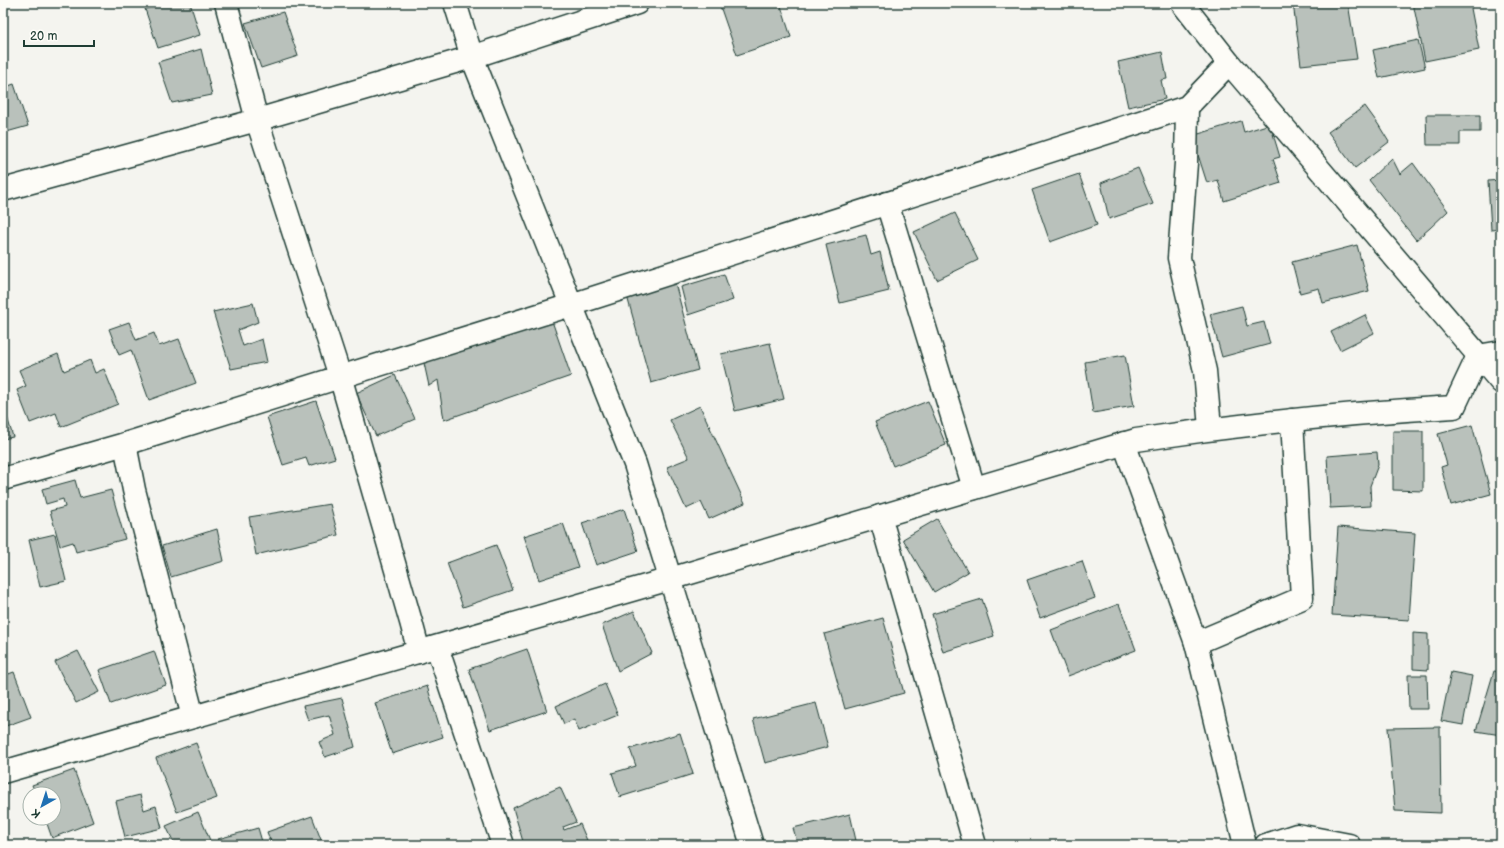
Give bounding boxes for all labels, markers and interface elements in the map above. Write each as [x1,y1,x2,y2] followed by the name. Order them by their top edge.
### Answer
[24,22,94,48] scale bar
[30,29,57,44] text: 20 m
[22,786,62,826] north arrow
[29,806,43,821] text: K

